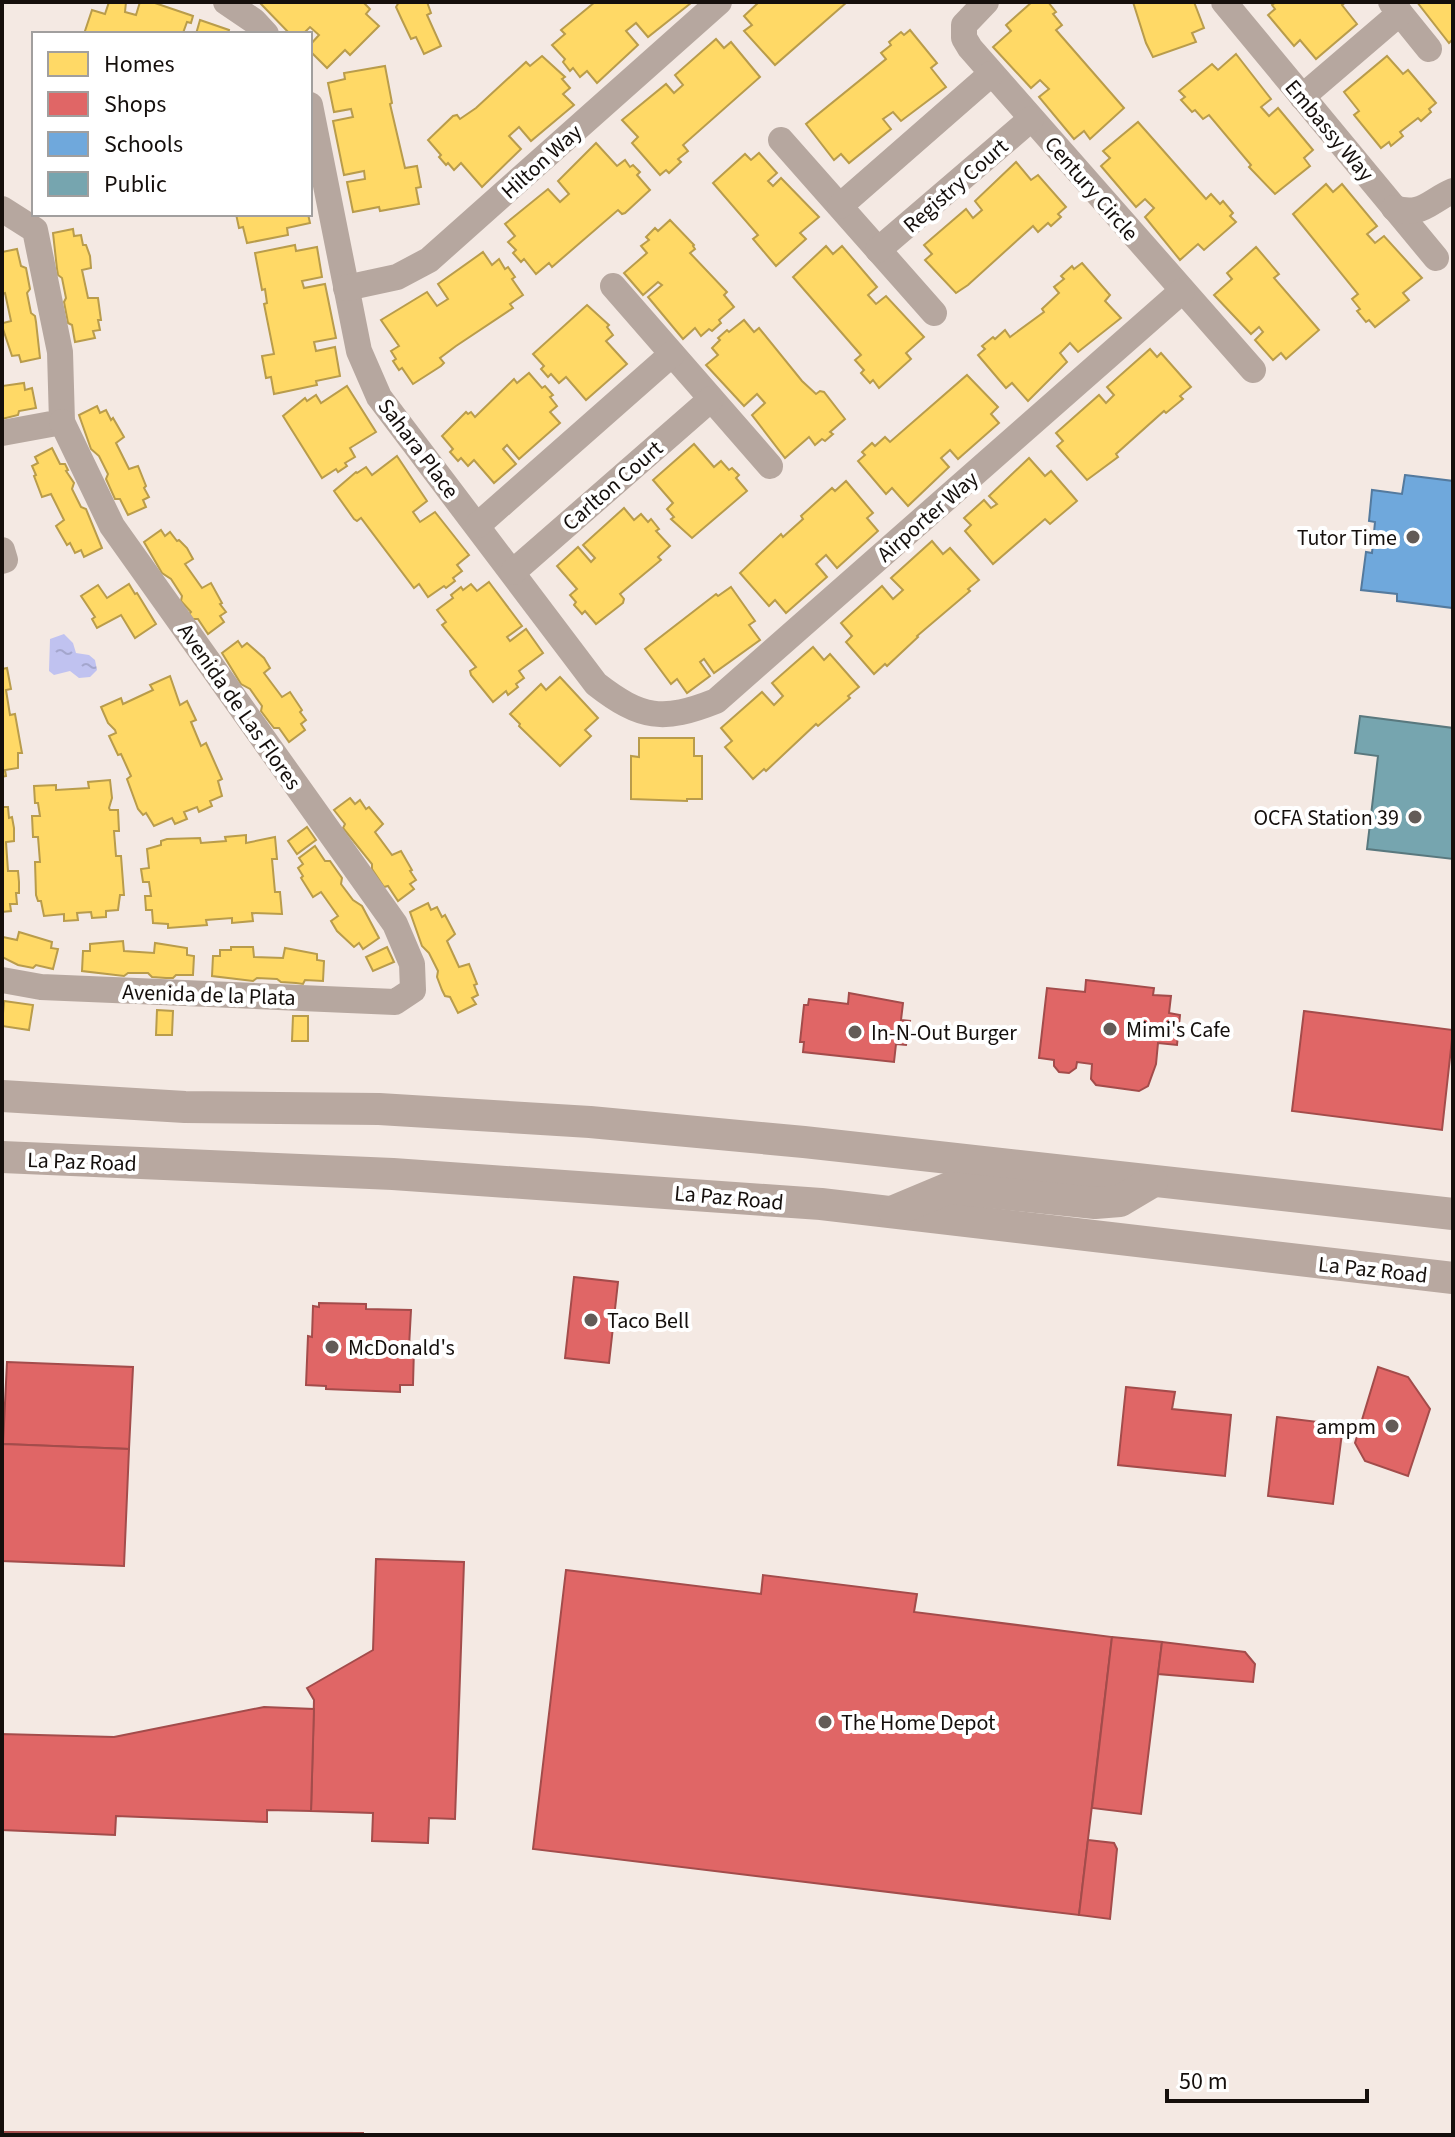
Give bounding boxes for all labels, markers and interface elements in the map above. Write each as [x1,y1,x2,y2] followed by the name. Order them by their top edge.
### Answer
[32,32,312,216] legend
[104,47,175,82] text: Homes
[1277,73,1382,189] street label: Embassy Way
[104,87,166,122] text: Shops
[494,116,590,207] street label: Hilton Way
[104,127,183,162] text: Schools
[1037,129,1146,248] street label: Century Circle
[896,131,1016,241] street label: Registry Court
[104,167,167,202] text: Public
[370,392,467,505] street label: Sahara Place
[555,433,670,538] street label: Carlton Court
[870,463,986,570] street label: Airporter Way
[1297,522,1397,554] place label: Tutor Time
[1404,528,1422,546] marker: Tutor Time
[170,617,309,796] street label: Avenida de Las Flores
[1253,802,1399,834] place label: OCFA Station 39
[1406,808,1424,826] marker: OCFA Station 39
[122,976,296,1014] street label: Avenida de la Plata
[1126,1014,1231,1046] place label: Mimi's Cafe
[871,1017,1017,1049] place label: In-N-Out Burger
[1101,1020,1119,1038] marker: Mimi's Cafe
[846,1023,864,1041] marker: In-N-Out Burger
[27,1144,137,1180] street label: La Paz Road
[673,1177,785,1219] street label: La Paz Road
[1317,1248,1429,1292] street label: La Paz Road
[607,1305,689,1337] place label: Taco Bell
[582,1311,600,1329] marker: Taco Bell
[348,1332,455,1364] place label: McDonald's
[323,1338,341,1356] marker: McDonald's
[1316,1411,1376,1443] place label: ampm
[1383,1417,1401,1435] marker: ampm
[841,1707,996,1739] place label: The Home Depot
[816,1713,834,1731] marker: The Home Depot
[1167,2053,1367,2103] scale bar
[1179,2064,1228,2099] text: 50 m

